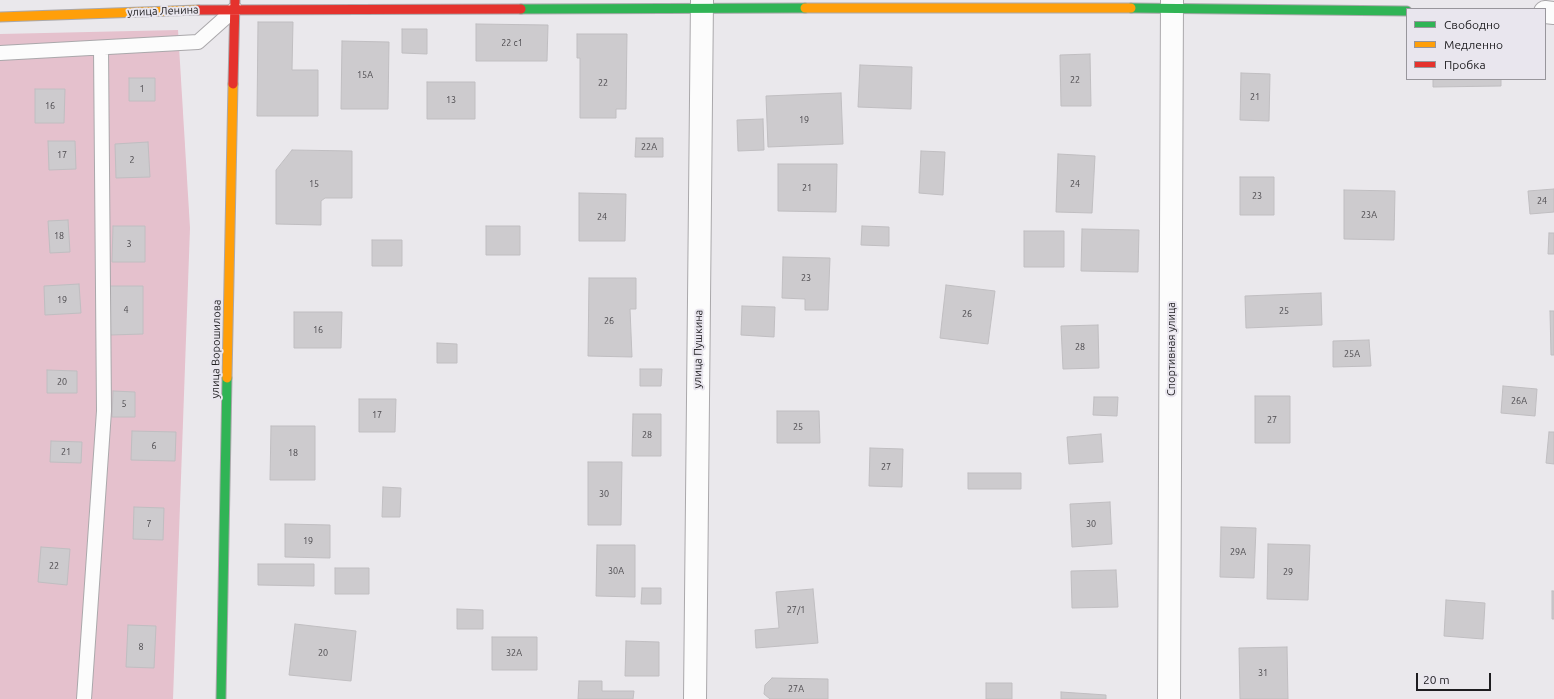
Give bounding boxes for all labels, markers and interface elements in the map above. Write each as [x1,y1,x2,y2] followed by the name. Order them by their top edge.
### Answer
[127,3,199,19] street label: улица Ленина
[1406,8,1546,80] legend
[1444,18,1500,31] text: Свободно
[501,38,523,48] house number: 22 с1
[1444,38,1503,51] text: Медленно
[1444,58,1486,71] text: Пробка
[357,70,373,80] house number: 15А
[1070,75,1080,85] house number: 22
[598,78,608,88] house number: 22
[139,84,145,94] house number: 1
[1250,92,1260,102] house number: 21
[446,95,456,105] house number: 13
[45,101,55,111] house number: 16
[799,115,809,125] house number: 19
[641,142,657,152] house number: 22А
[57,150,67,160] house number: 17
[129,155,135,165] house number: 2
[309,179,319,189] house number: 15
[1070,179,1080,189] house number: 24
[802,183,812,193] house number: 21
[1252,191,1262,201] house number: 23
[1537,196,1547,206] house number: 24
[1361,210,1377,220] house number: 23А
[597,212,607,222] house number: 24
[54,231,64,241] house number: 18
[126,239,132,249] house number: 3
[801,273,811,283] house number: 23
[57,295,67,305] house number: 19
[209,299,223,399] street label: улица Ворошилова
[1164,302,1178,396] street label: Спортивная улица
[123,305,129,315] house number: 4
[1279,306,1289,316] house number: 25
[962,309,972,319] house number: 26
[691,310,705,388] street label: улица Пушкина
[604,316,614,326] house number: 26
[313,325,323,335] house number: 16
[1075,342,1085,352] house number: 28
[1344,349,1360,359] house number: 25А
[57,377,67,387] house number: 20
[1511,396,1527,406] house number: 26А
[121,399,127,409] house number: 5
[372,410,382,420] house number: 17
[1267,415,1277,425] house number: 27
[793,422,803,432] house number: 25
[642,430,652,440] house number: 28
[151,441,157,451] house number: 6
[61,447,71,457] house number: 21
[288,448,298,458] house number: 18
[881,462,891,472] house number: 27
[599,489,609,499] house number: 30
[146,519,152,529] house number: 7
[1086,519,1096,529] house number: 30
[303,536,313,546] house number: 19
[1230,547,1246,557] house number: 29А
[49,561,59,571] house number: 22
[608,566,624,576] house number: 30А
[1283,567,1293,577] house number: 29
[787,605,805,615] house number: 27/1
[138,642,144,652] house number: 8
[318,648,328,658] house number: 20
[506,648,522,658] house number: 32А
[1418,665,1493,691] scale bar
[1258,668,1268,678] house number: 31
[1423,673,1450,686] text: 20 m
[788,684,804,694] house number: 27А

